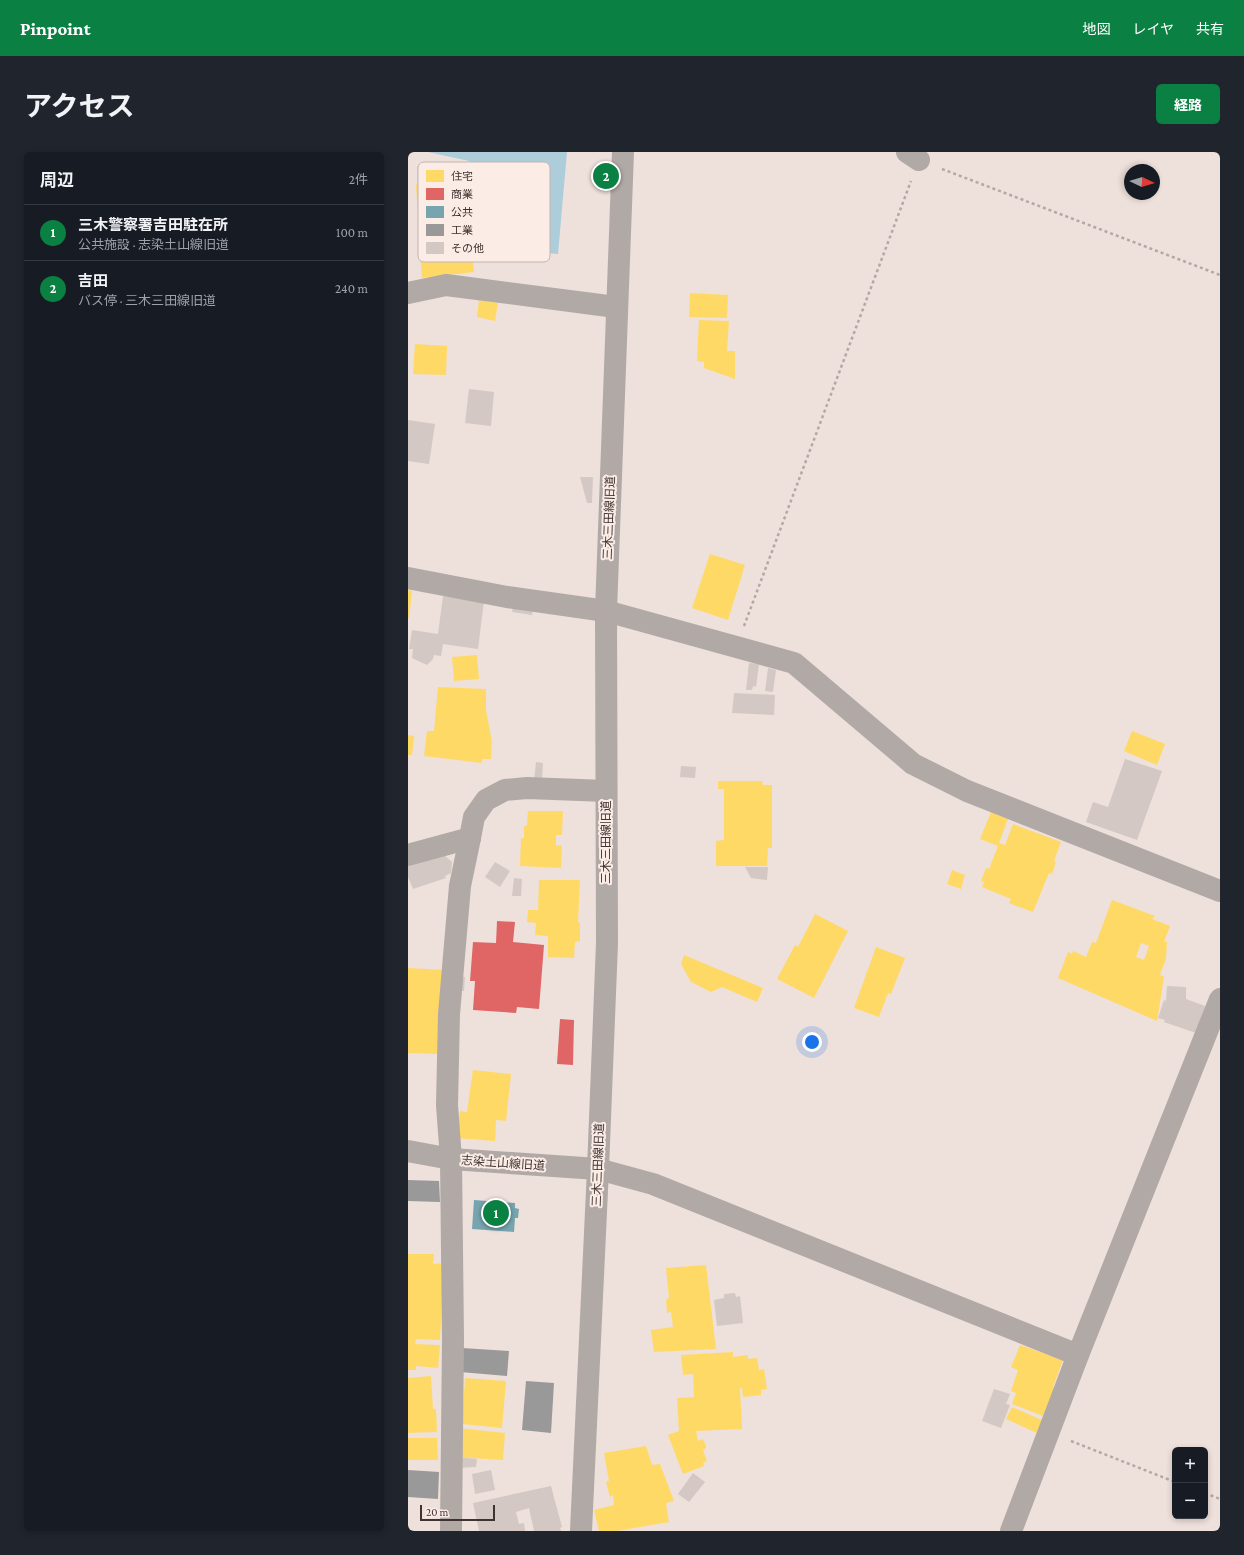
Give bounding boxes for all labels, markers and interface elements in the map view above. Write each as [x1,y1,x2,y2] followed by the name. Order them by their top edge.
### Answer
[20,18,91,39] text: Pinpoint
[1082,21,1110,37] text: 地図
[1132,21,1174,37] text: レイヤ
[1196,21,1224,37] text: 共有
[1156,84,1220,124] button: 経路
[24,91,135,122] text: アクセス
[593,161,619,191] pin: 2
[418,162,550,262] legend
[1124,164,1160,200] north arrow
[451,170,473,182] text: 住宅
[40,171,74,190] text: 周辺
[349,172,368,187] text: 2件
[451,188,473,200] text: 商業
[451,206,473,218] text: 公共
[78,217,228,233] text: 三木警察署吉田駐在所
[451,224,473,236] text: 工業
[51,225,55,240] text: 1
[336,225,368,240] text: 100 m
[78,237,229,252] text: 公共施設 · 志染土山線旧道
[451,242,484,254] text: その他
[78,273,108,289] text: 吉田
[50,281,56,296] text: 2
[335,281,368,296] text: 240 m
[78,293,216,308] text: バス停 · 三木三田線旧道
[601,476,617,560] street label: 三木三田線旧道
[599,800,613,884] street label: 三木三田線旧道
[802,1032,822,1052] your location
[590,1123,606,1207] street label: 三木三田線旧道
[461,1153,545,1173] street label: 志染土山線旧道
[483,1198,509,1228] pin: 1
[1172,1447,1208,1519] map controls
[1172,1447,1208,1483] button: +
[1172,1483,1208,1519] button: −
[420,1503,495,1522] scale bar
[426,1506,448,1518] text: 20 m

